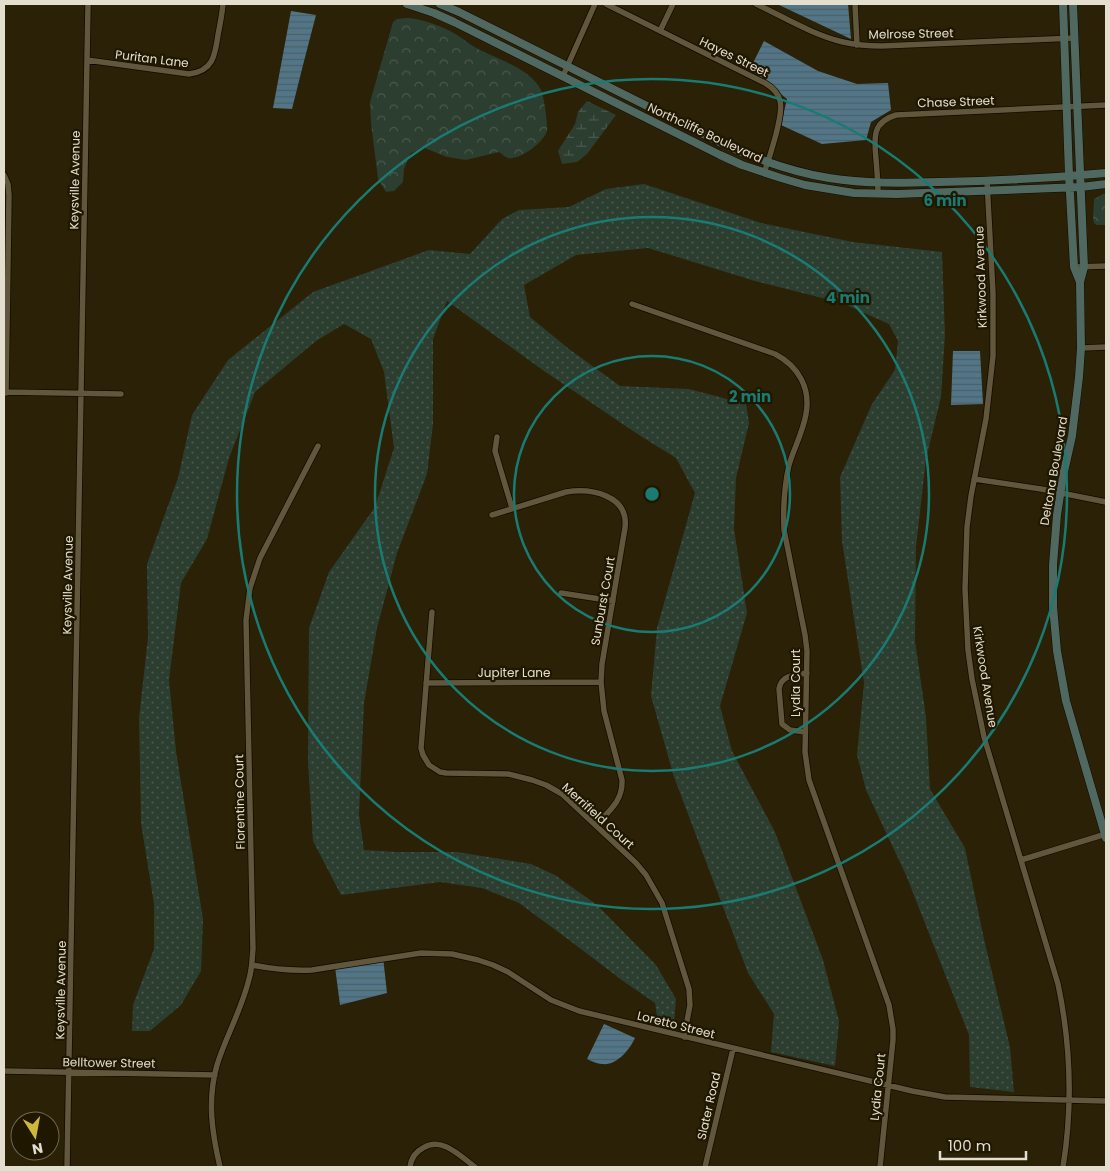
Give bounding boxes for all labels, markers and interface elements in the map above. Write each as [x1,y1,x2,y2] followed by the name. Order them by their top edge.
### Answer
[868,24,954,43] street label: Melrose Street
[697,32,772,81] street label: Hayes Street
[114,46,190,71] street label: Puritan Lane
[917,92,995,111] street label: Chase Street
[645,98,765,167] street label: Northcliffe Boulevard
[65,130,84,230] street label: Keysville Avenue
[923,190,967,211] text: 6 min
[970,226,991,328] street label: Kirkwood Avenue
[826,287,870,308] text: 4 min
[729,386,771,407] text: 2 min
[1036,415,1071,527] street label: Deltona Boulevard
[643,485,661,503] centre of rings
[58,535,77,635] street label: Keysville Avenue
[586,555,619,647] street label: Sunburst Court
[969,625,1002,729] street label: Kirkwood Avenue
[787,649,804,717] street label: Lydia Court
[477,664,551,681] street label: Jupiter Lane
[230,754,249,850] street label: Florentine Court
[559,779,638,853] street label: Merrifield Court
[51,940,70,1040] street label: Keysville Avenue
[635,1007,717,1042] street label: Loretto Street
[866,1052,889,1122] street label: Lydia Court
[62,1053,156,1072] street label: Belltower Street
[692,1070,725,1141] street label: Slater Road
[10,1111,60,1161] north arrow
[940,1128,1026,1160] scale bar
[948,1135,991,1156] text: 100 m
[30,1138,45,1160] text: N

